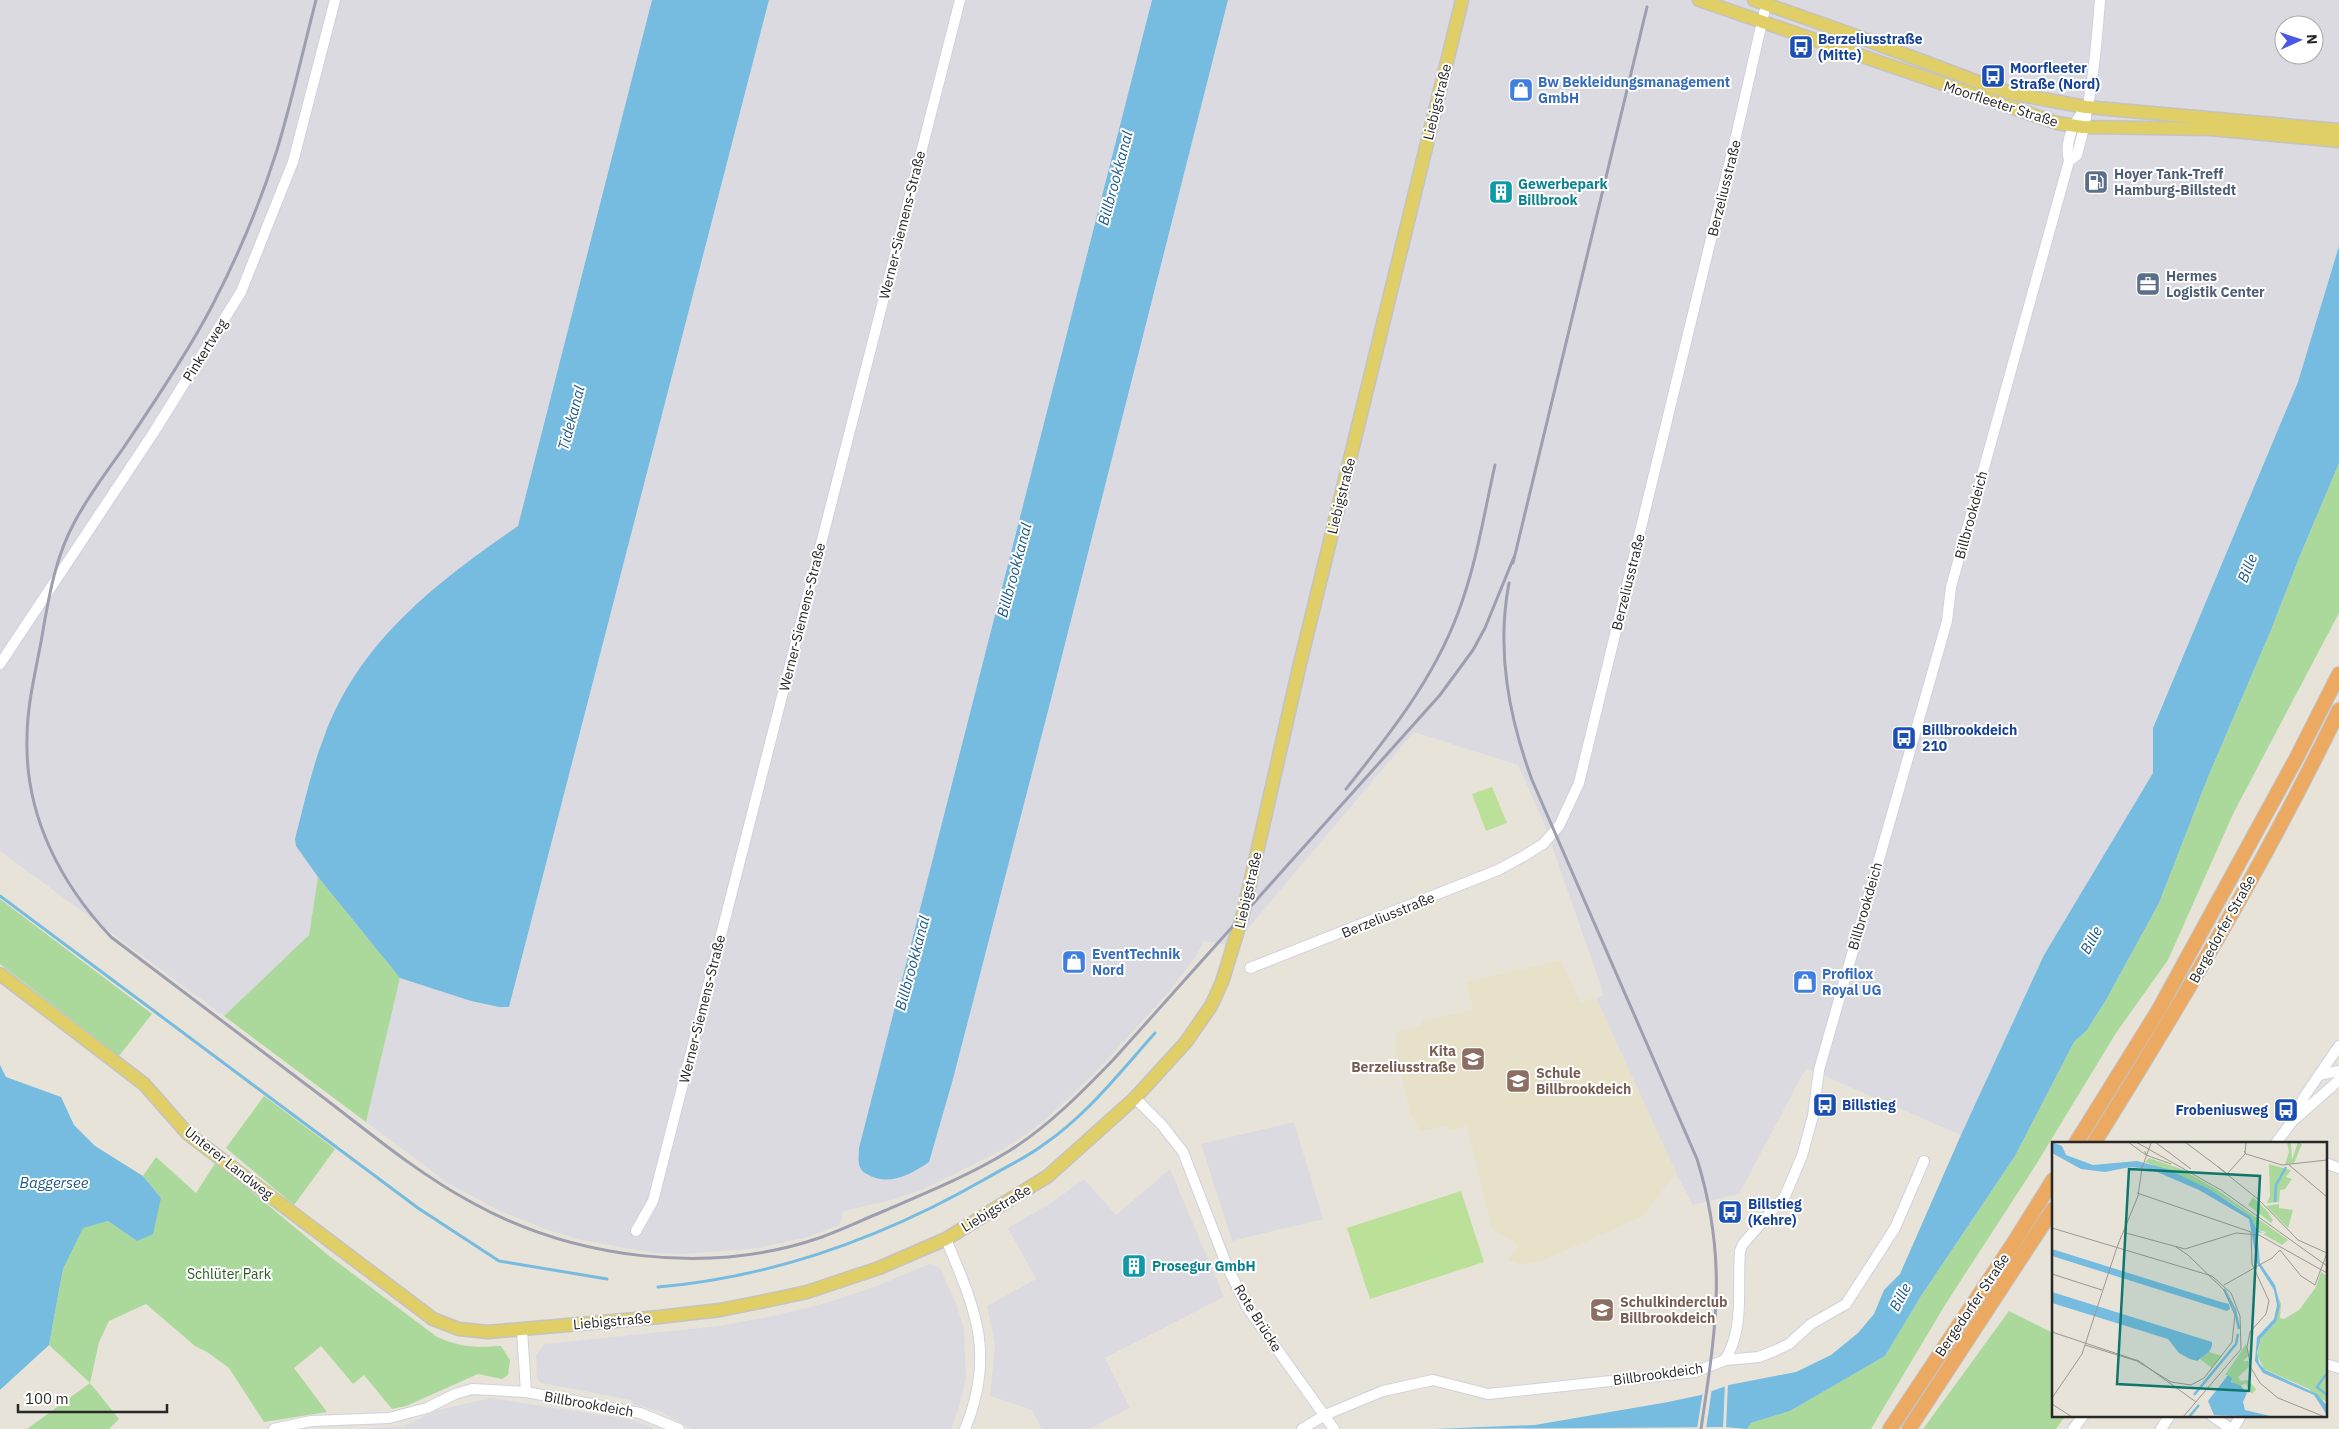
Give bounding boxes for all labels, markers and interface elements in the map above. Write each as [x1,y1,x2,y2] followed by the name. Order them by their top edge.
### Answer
[2274,15,2324,65] north arrow
[1818,30,1923,64] place label: Berzeliusstraße (Mitte)
[1788,34,1814,60] bus stop icon: Berzeliusstraße (Mitte)
[2303,34,2321,45] text: N
[2010,59,2100,93] place label: Moorfleeter Straße (Nord)
[1419,62,1455,142] street label: Liebigstraße
[1980,63,2006,89] bus stop icon: Moorfleeter Straße (Nord)
[1538,73,1730,107] place label: Bw Bekleidungsmanagement GmbH
[1508,77,1534,103] shop icon: Bw Bekleidungsmanagement GmbH
[1942,77,2061,131] street label: Moorfleeter Straße
[1093,129,1137,227] water label: Billbrookkanal
[1703,138,1745,238] street label: Berzeliusstraße
[875,149,929,301] street label: Werner-Siemens-Straße
[2114,165,2236,199] place label: Hoyer Tank-Treff Hamburg-Billstedt
[2083,169,2109,195] fuel station icon: Hoyer Tank-Treff Hamburg-Billstedt
[1518,175,1609,209] place label: Gewerbepark Billbrook
[1488,179,1514,205] building icon: Gewerbepark Billbrook
[2166,267,2265,301] place label: Hermes Logistik Center
[2135,271,2161,297] office icon: Hermes Logistik Center
[179,315,232,385] street label: Pinkertweg
[553,384,589,452] water label: Tidekanal
[1323,456,1359,536] street label: Liebigstraße
[1951,469,1991,561] street label: Billbrookdeich
[992,521,1036,619] water label: Billbrookkanal
[1607,532,1649,632] street label: Berzeliusstraße
[775,541,829,693] street label: Werner-Siemens-Straße
[2233,551,2261,585] water label: Bille
[1922,721,2017,755] place label: Billbrookdeich 210
[1891,725,1917,751] bus stop icon: Billbrookdeich 210
[1230,850,1266,930] street label: Liebigstraße
[1844,860,1886,952] street label: Billbrookdeich
[2185,872,2259,986] street label: Bergedorfer Straße
[1339,888,1437,942] street label: Berzeliusstraße
[890,914,934,1012] water label: Billbrookkanal
[2076,922,2106,957] water label: Bille
[675,933,729,1085] street label: Werner-Siemens-Straße
[1092,945,1181,979] place label: EventTechnik Nord
[1061,949,1087,975] shop icon: EventTechnik Nord
[1822,965,1882,999] place label: Profilox Royal UG
[1792,969,1818,995] shop icon: Profilox Royal UG
[1351,1042,1456,1076] place label: Kita Berzeliusstraße
[1460,1046,1486,1072] school or university icon: Kita Berzeliusstraße
[1536,1064,1631,1098] place label: Schule Billbrookdeich
[1505,1068,1531,1094] school or university icon: Schule Billbrookdeich
[1812,1092,1838,1118] bus stop icon: Billstieg
[1842,1096,1896,1114] place label: Billstieg
[2273,1097,2299,1123] bus stop icon: Frobeniusweg
[2176,1101,2268,1119] place label: Frobeniusweg
[181,1123,277,1204] street label: Unterer Landweg
[2052,1142,2326,1416] inset map
[20,1173,89,1192] water label: Baggersee
[958,1180,1034,1236] street label: Liebigstraße
[1748,1195,1802,1229] place label: Billstieg (Kehre)
[1717,1199,1743,1225] bus stop icon: Billstieg (Kehre)
[1931,1250,2013,1360] street label: Bergedorfer Straße
[1121,1253,1147,1279] building icon: Prosegur GmbH
[1152,1257,1256,1275] place label: Prosegur GmbH
[187,1265,272,1283] park label: Schlüter Park
[1885,1280,1915,1314] water label: Bille
[1230,1281,1286,1355] street label: Rote Brücke
[1620,1293,1728,1327] place label: Schulkinderclub Billbrookdeich
[1589,1297,1615,1323] school or university icon: Schulkinderclub Billbrookdeich
[572,1309,652,1333] street label: Liebigstraße
[1612,1359,1704,1389] street label: Billbrookdeich
[18,1382,166,1414] scale bar
[543,1387,635,1421] street label: Billbrookdeich
[25,1389,69,1408] text: 100 m

